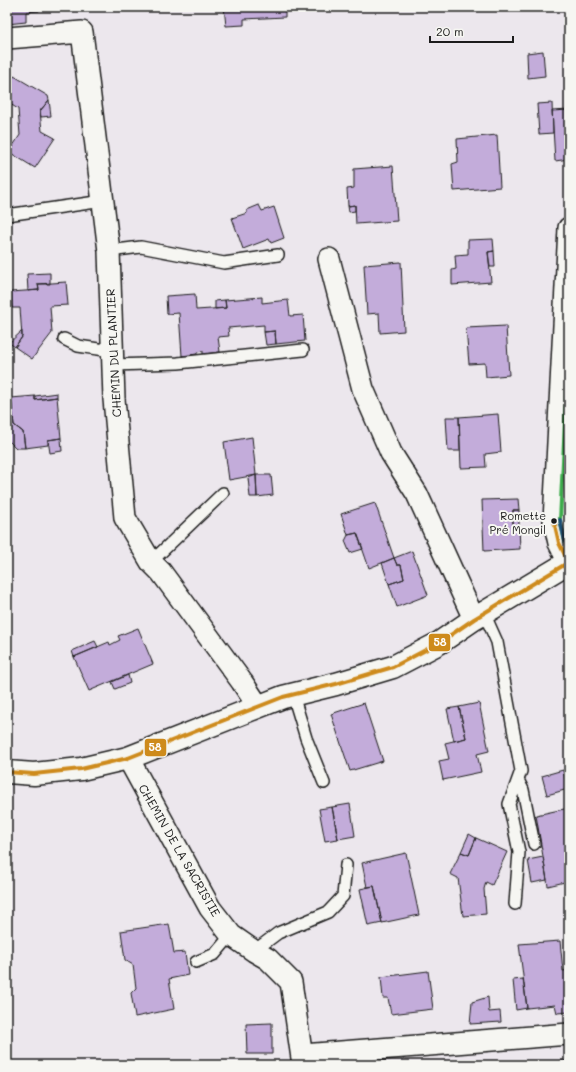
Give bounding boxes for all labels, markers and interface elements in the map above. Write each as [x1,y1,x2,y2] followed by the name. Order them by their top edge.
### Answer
[430,18,513,44] scale bar
[436,23,464,39] text: 20 m
[102,288,124,418] street label: CHEMIN DU PLANTIER
[490,508,546,537] place label: Romette Pré Mongil
[549,516,559,526] marker: Romette Pré Mongil
[428,633,451,652] line badge: 58
[433,634,447,649] text: 58
[144,738,167,757] line badge: 58
[148,739,162,754] text: 58
[135,781,225,919] street label: CHEMIN DE LA SACRISTIE

